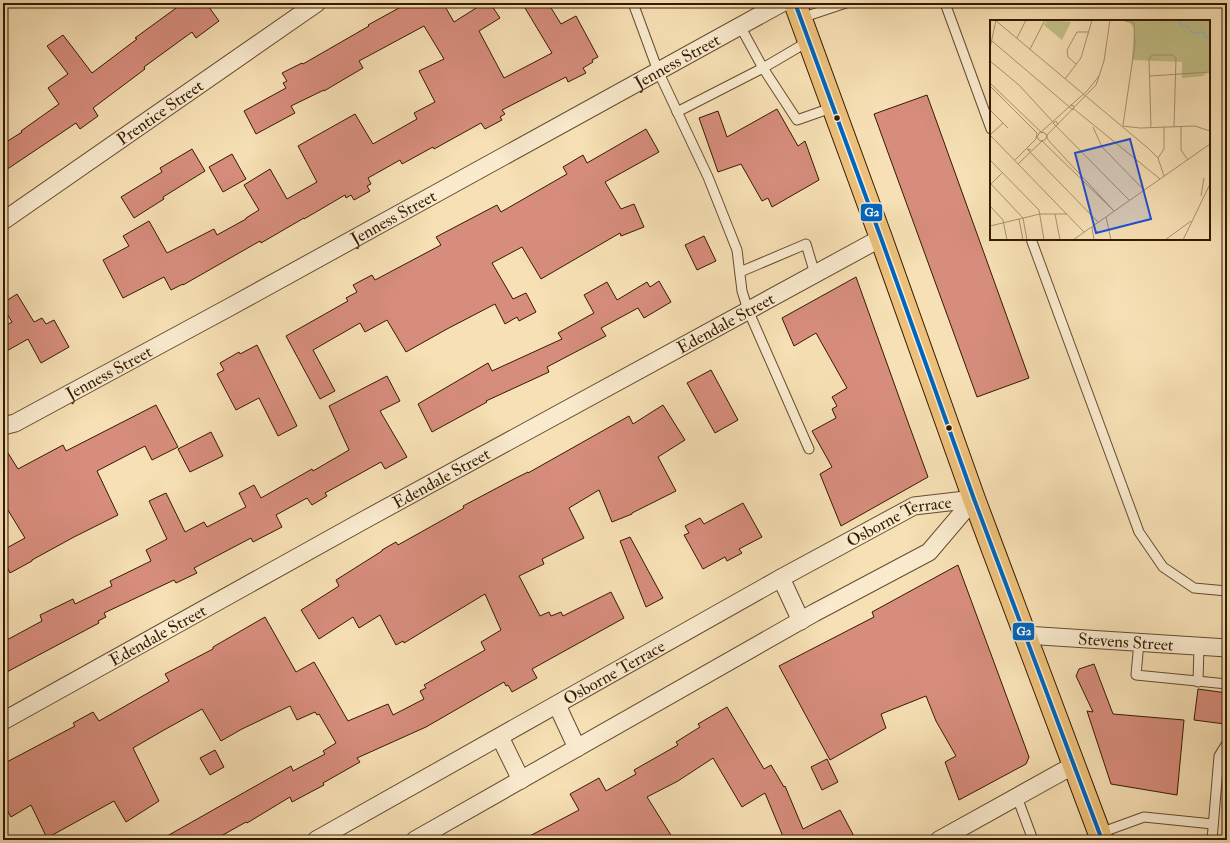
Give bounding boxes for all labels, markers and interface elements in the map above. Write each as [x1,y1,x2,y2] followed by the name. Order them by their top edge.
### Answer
[990,20,1210,240] inset map
[630,29,724,94] street label: Jenness Street
[113,75,208,149] street label: Prentice Street
[832,113,842,123] unlabelled marker
[346,185,440,250] street label: Jenness Street
[860,203,883,222] line badge: G2
[865,206,880,219] text: G2
[673,288,778,358] street label: Edendale Street
[61,340,156,405] street label: Jenness Street
[944,423,954,433] unlabelled marker
[389,443,494,513] street label: Edendale Street
[843,491,953,551] street label: Osborne Terrace
[105,599,210,670] street label: Edendale Street
[1012,622,1035,641] line badge: G2
[1017,625,1032,638] text: G2
[1077,628,1175,655] street label: Stevens Street
[559,635,668,709] street label: Osborne Terrace

